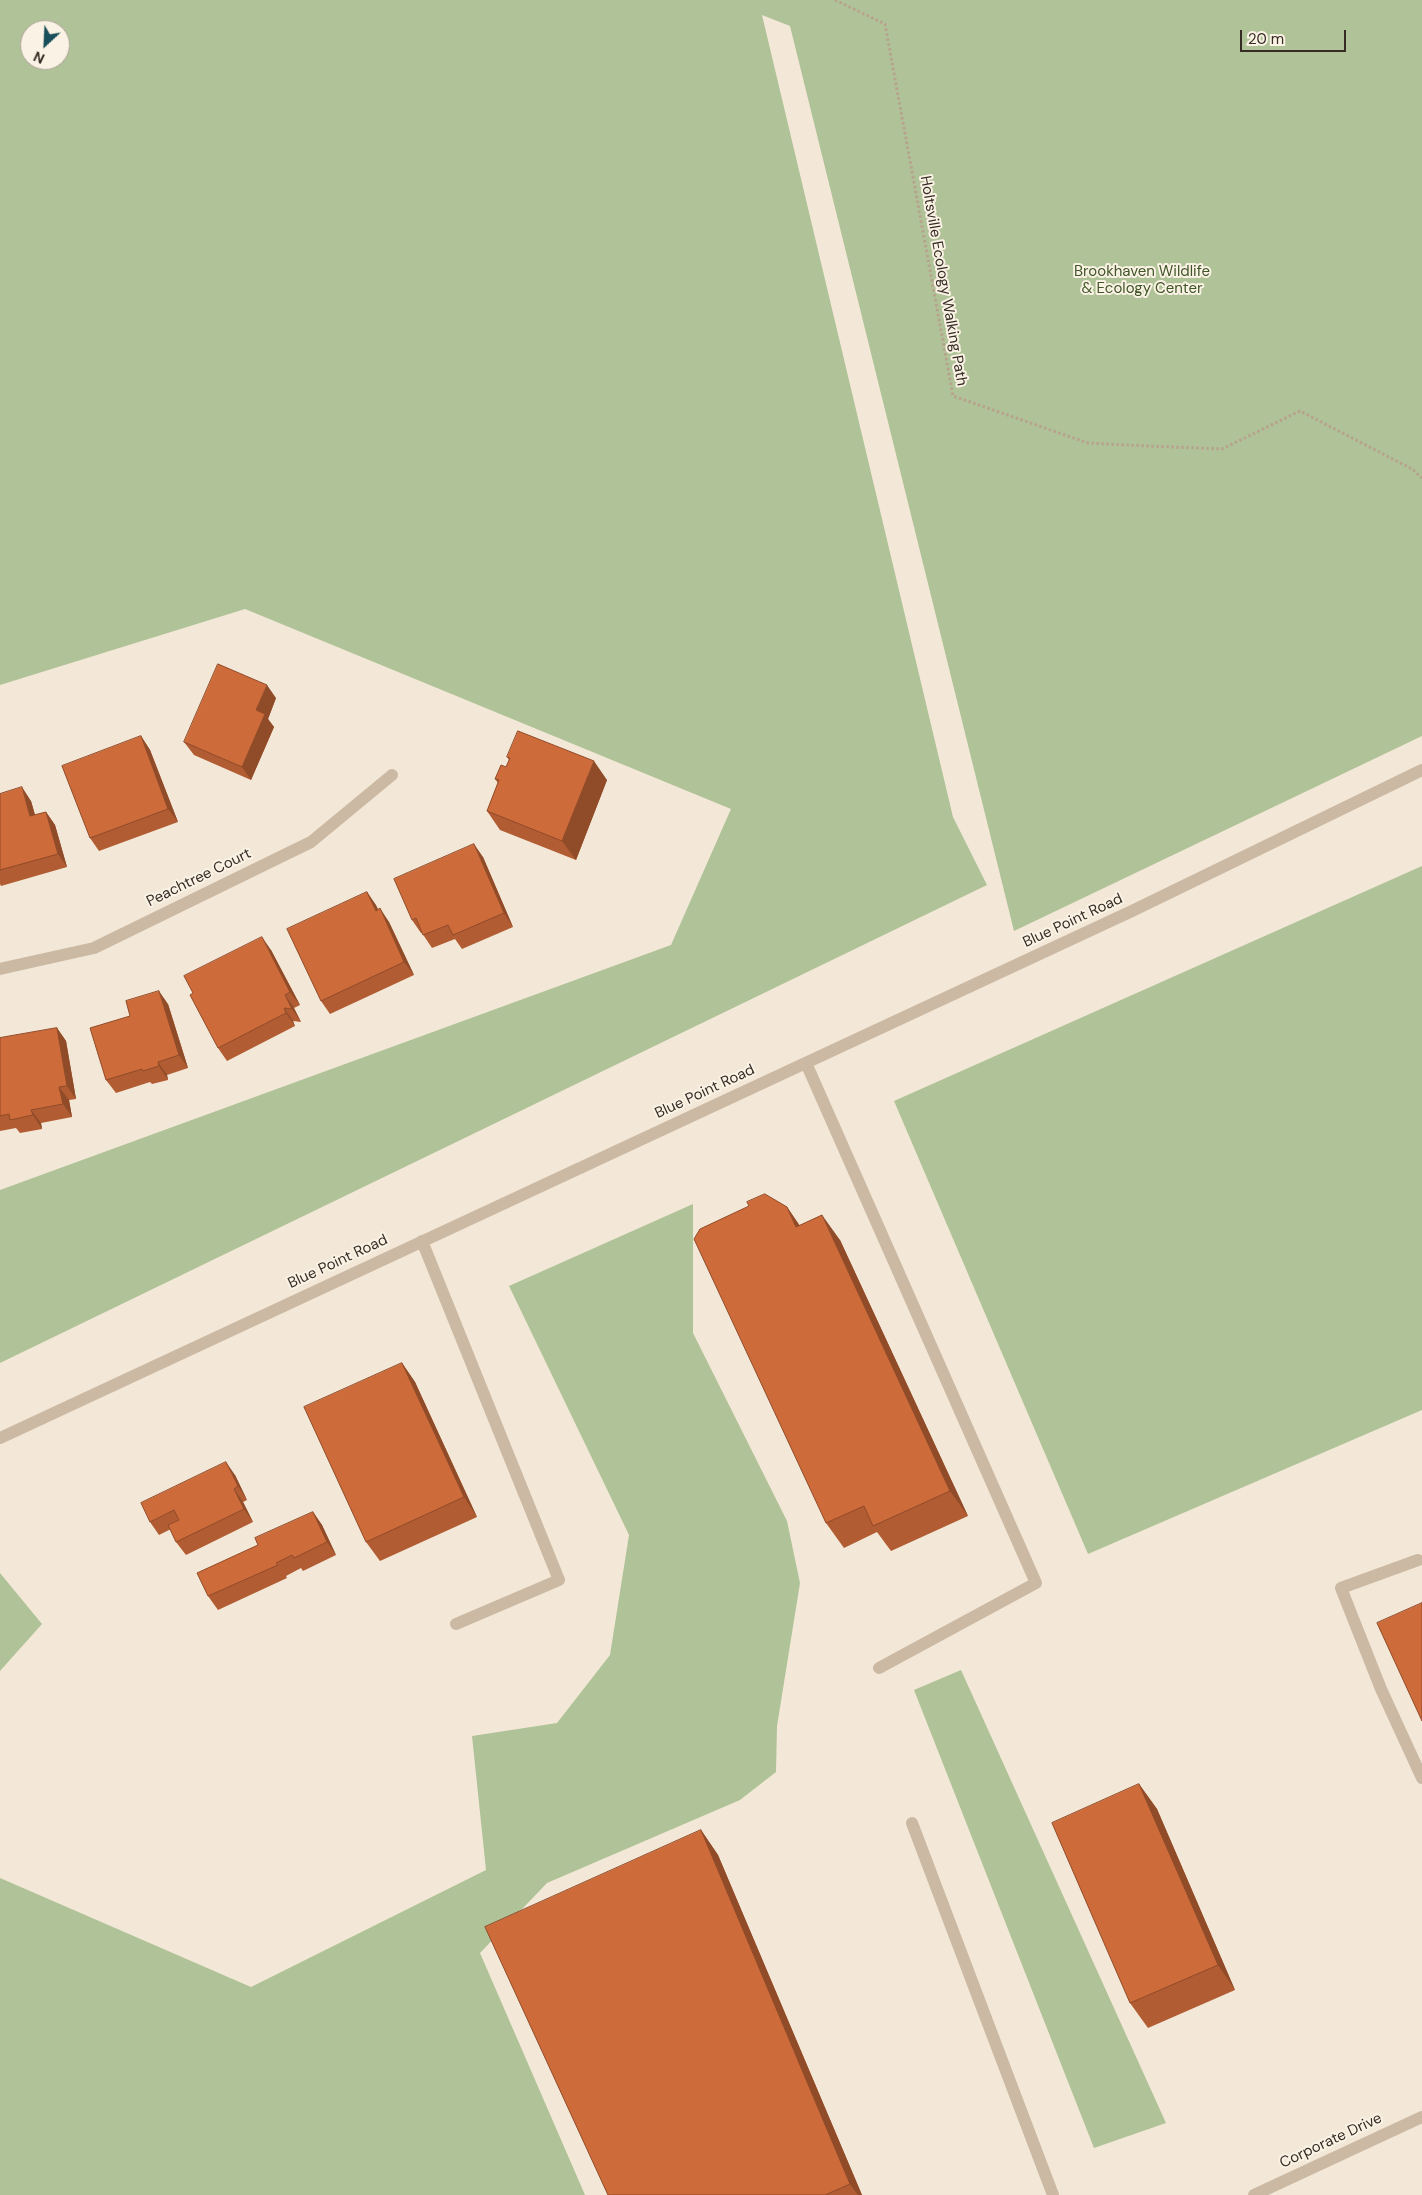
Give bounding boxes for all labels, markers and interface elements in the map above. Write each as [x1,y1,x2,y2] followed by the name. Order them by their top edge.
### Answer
[20,20,70,70] north arrow
[1242,20,1348,52] scale bar
[1248,29,1284,49] text: 20 m
[31,47,48,68] text: N
[916,175,970,387] street label: Holtsville Ecology Walking Path
[1074,263,1210,298] park label: Brookhaven Wildlife & Ecology Center
[144,845,254,911] street label: Peachtree Court
[1020,890,1126,952] street label: Blue Point Road
[652,1061,758,1123] street label: Blue Point Road
[285,1231,391,1293] street label: Blue Point Road
[1277,2109,1385,2173] street label: Corporate Drive

